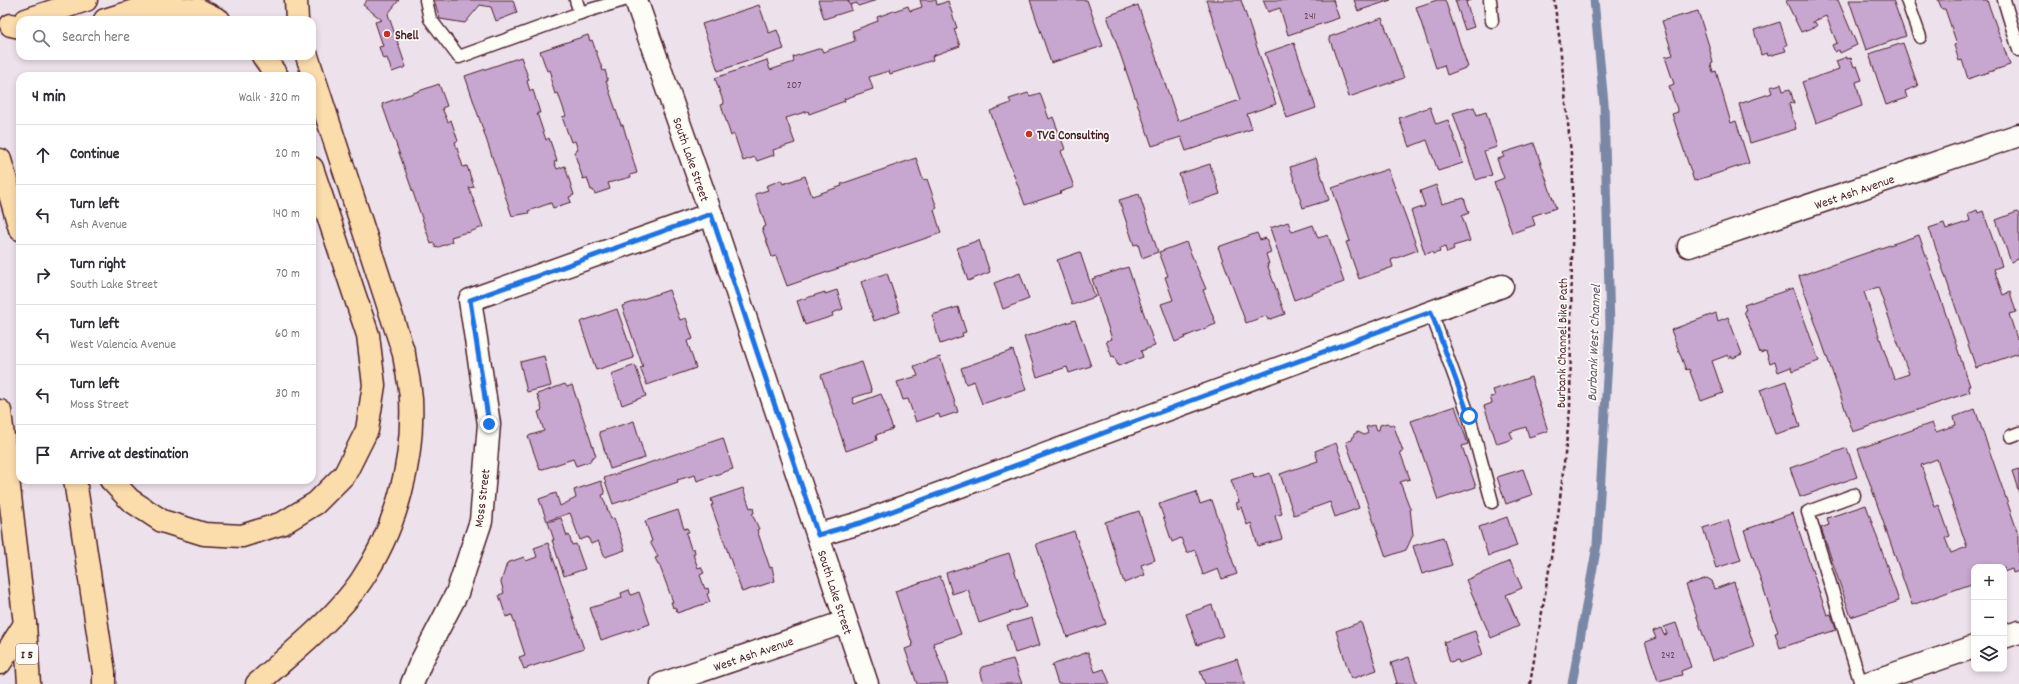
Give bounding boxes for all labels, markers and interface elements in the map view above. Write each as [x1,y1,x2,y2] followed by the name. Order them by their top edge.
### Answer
[1304,9,1316,25] house number: 241
[16,16,316,60] search box
[30,27,52,49] icon: search
[62,27,130,49] text: Search here
[395,27,420,46] place label: Shell
[382,29,392,39] marker: Shell
[786,78,802,94] house number: 207
[32,86,66,110] text: 4 min
[239,89,300,108] text: Walk · 320 m
[666,115,713,205] street label: South Lake Street
[1037,127,1110,146] place label: TVG Consulting
[1024,129,1034,139] marker: TVG Consulting
[32,144,54,166] icon: ahead
[70,144,119,166] text: Continue
[275,145,300,164] text: 20 m
[1812,171,1898,216] street label: West Ash Avenue
[70,194,119,216] text: Turn left
[32,204,54,226] icon: left
[273,205,300,224] text: 140 m
[70,216,127,235] text: Ash Avenue
[70,254,126,276] text: Turn right
[32,264,54,286] icon: right
[276,265,300,284] text: 70 m
[70,276,158,295] text: South Lake Street
[1553,278,1574,408] street label: Burbank Channel Bike Path
[1583,283,1607,402] water label: Burbank West Channel
[70,314,119,336] text: Turn left
[32,324,54,346] icon: left
[275,325,300,344] text: 60 m
[70,336,176,355] text: West Valencia Avenue
[70,374,119,396] text: Turn left
[32,384,54,406] icon: left
[275,385,300,404] text: 30 m
[70,396,129,415] text: Moss Street
[1460,407,1478,425] route start
[480,415,498,433] route end
[32,444,54,466] icon: arrive
[70,444,188,466] text: Arrive at destination
[470,468,497,529] street label: Moss Street
[811,548,856,638] street label: South Lake Street
[1971,564,2007,672] map controls
[1971,564,2007,600] button: +
[1971,600,2007,636] button: −
[711,633,797,678] street label: West Ash Avenue
[1971,636,2007,672] button: layers
[16,644,38,664] road number: I 5
[1661,648,1675,664] house number: 242

